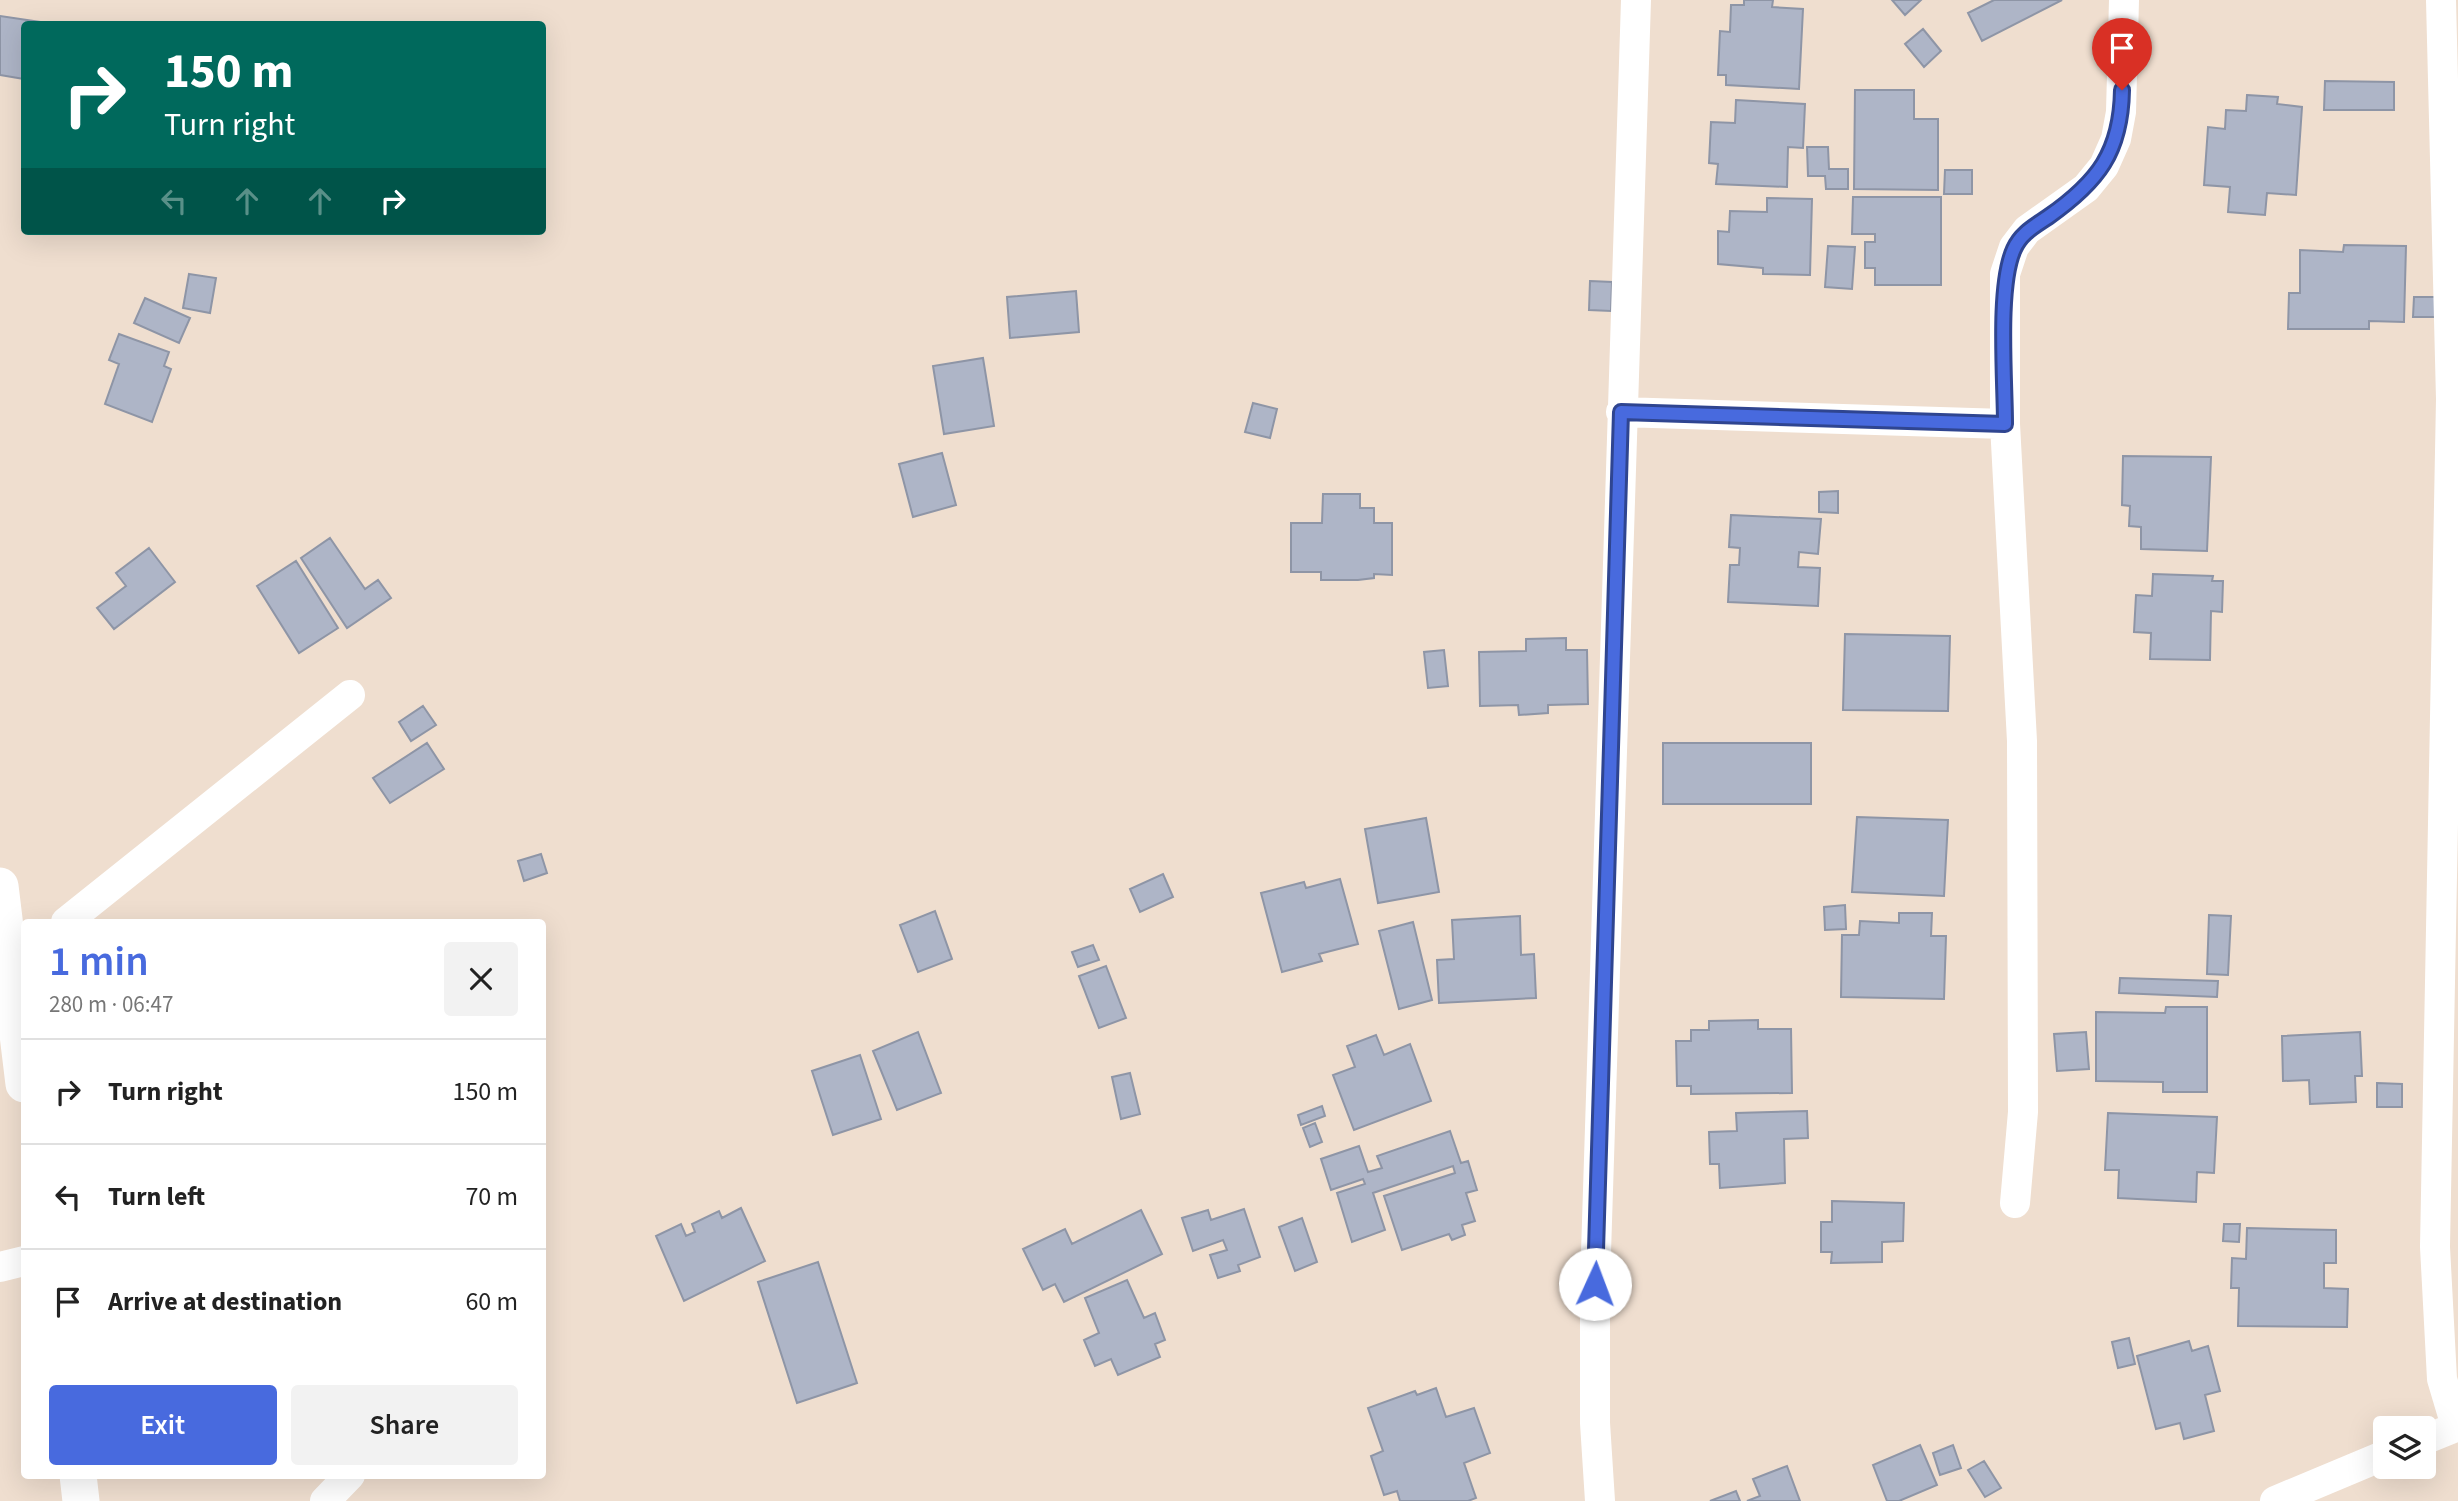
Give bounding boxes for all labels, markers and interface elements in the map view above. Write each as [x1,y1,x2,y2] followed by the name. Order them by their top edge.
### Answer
[2092,18,2152,90] pin
[2103,29,2141,67] icon: arrive
[164,37,293,107] text: 150 m
[49,49,140,140] icon: right
[164,102,295,148] text: Turn right
[155,182,193,220] icon: left
[228,182,266,220] icon: ahead
[301,182,339,220] icon: ahead
[374,182,412,220] icon: right
[49,932,149,992] text: 1 min
[444,942,518,1016] button: close
[49,988,173,1021] text: 280 m · 06:47
[49,1073,87,1111] icon: right
[108,1073,223,1110] text: Turn right
[452,1073,518,1110] text: 150 m
[49,1178,87,1216] icon: left
[108,1178,205,1215] text: Turn left
[465,1178,518,1215] text: 70 m
[1558,1247,1632,1321] position arrow
[49,1283,87,1321] icon: arrive
[108,1283,342,1320] text: Arrive at destination
[465,1283,518,1320] text: 60 m
[49,1385,277,1465] button: Exit
[291,1385,518,1465] button: Share
[2373,1416,2436,1479] map controls
[2373,1416,2436,1479] button: layers

